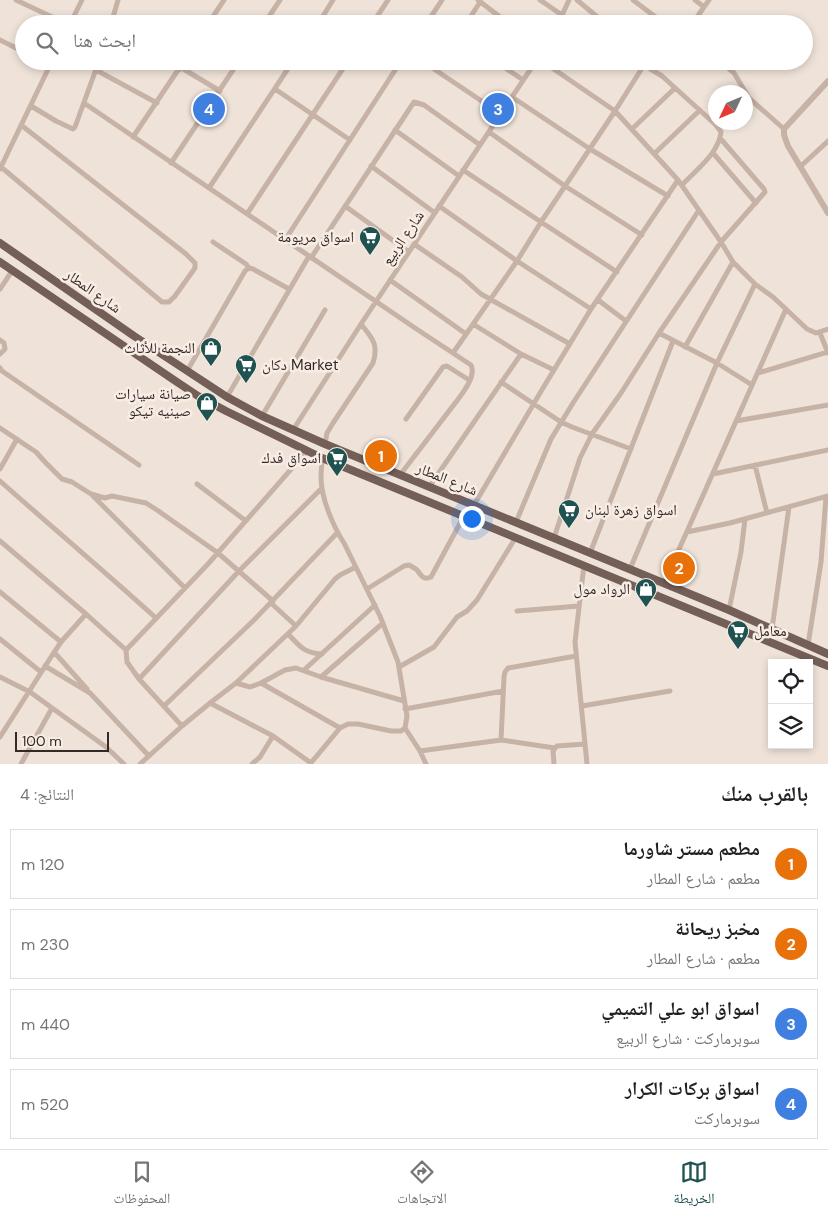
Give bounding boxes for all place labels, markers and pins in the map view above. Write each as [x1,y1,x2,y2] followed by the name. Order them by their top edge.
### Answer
[193,90,225,128] pin: 4
[482,90,514,128] pin: 3
[358,225,382,256] supermarket icon: اسواق مريومة
[278,227,354,247] place label: اسواق مريومة
[199,336,223,367] shop icon: النجمة للأثاث
[124,338,195,358] place label: النجمة للأثاث
[234,353,258,384] supermarket icon: دكان Market
[262,355,339,375] place label: دكان Market
[115,384,191,421] place label: صيانة سيارات صينيه تيكو
[195,391,219,422] shop icon: صيانة سيارات صينيه تيكو
[365,437,397,475] pin: 1
[325,446,349,477] supermarket icon: اسواق فدك
[261,448,321,468] place label: اسواق فدك
[557,498,581,529] supermarket icon: اسواق زهرة لبنان
[585,500,677,520] place label: اسواق زهرة لبنان
[663,549,695,587] pin: 2
[634,577,658,608] shop icon: الرواد مول
[574,579,630,599] place label: الرواد مول
[726,619,750,650] supermarket icon: معامل
[754,621,787,641] place label: معامل

